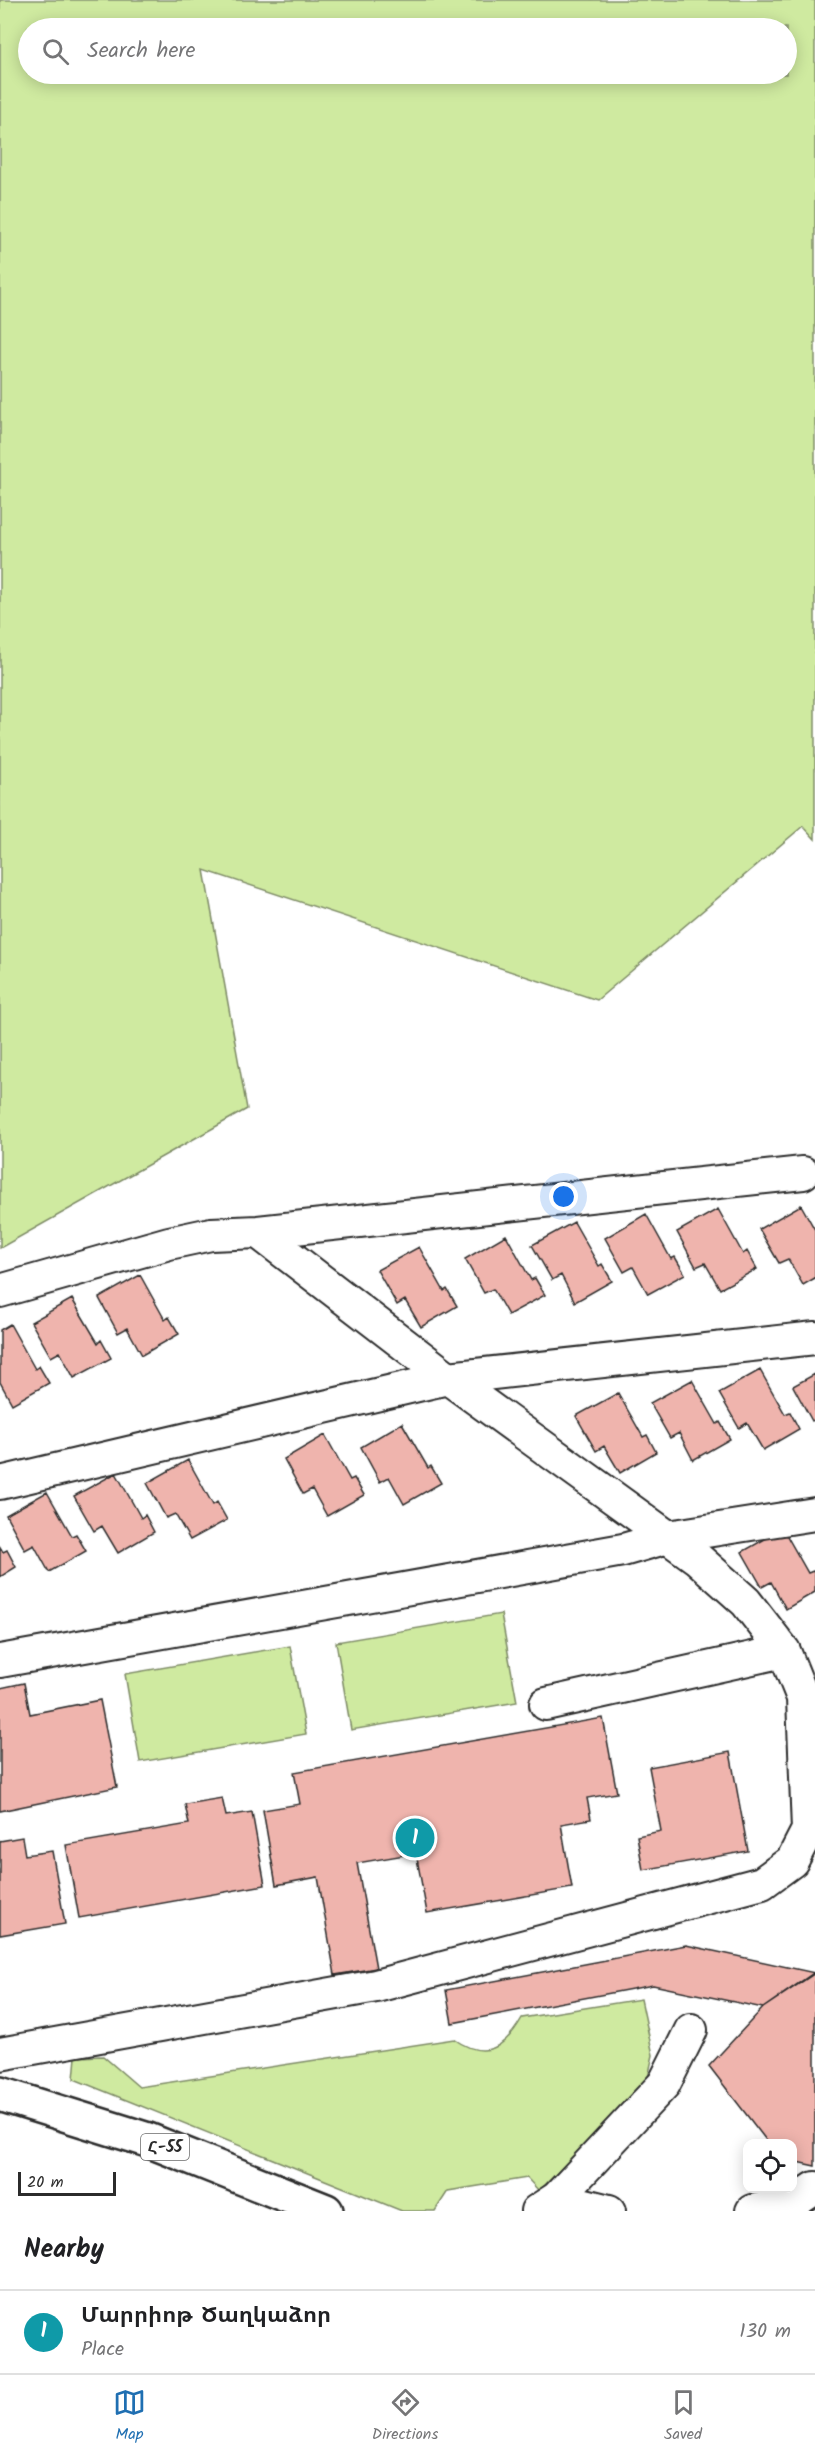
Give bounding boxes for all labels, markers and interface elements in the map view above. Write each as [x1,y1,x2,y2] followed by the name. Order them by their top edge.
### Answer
[18,18,797,84] search box
[87,34,195,69] text: Search here
[39,35,72,68] icon: search
[549,1182,578,1211] your location
[396,1816,434,1860] pin: 1
[141,2134,189,2160] road number: Հ-55
[743,2139,797,2193] map controls
[743,2139,797,2193] button: locate
[18,2169,116,2196] scale bar
[27,2170,63,2195] text: 20 m
[24,2229,104,2271] text: Nearby
[81,2299,331,2334] text: Մարրիոթ Ծաղկաձոր
[40,2316,47,2348] text: 1
[739,2316,791,2348] text: 130 m
[81,2334,124,2366] text: Place
[113,2386,146,2447] tab: Map
[372,2386,438,2447] tab: Directions
[664,2386,702,2447] tab: Saved

